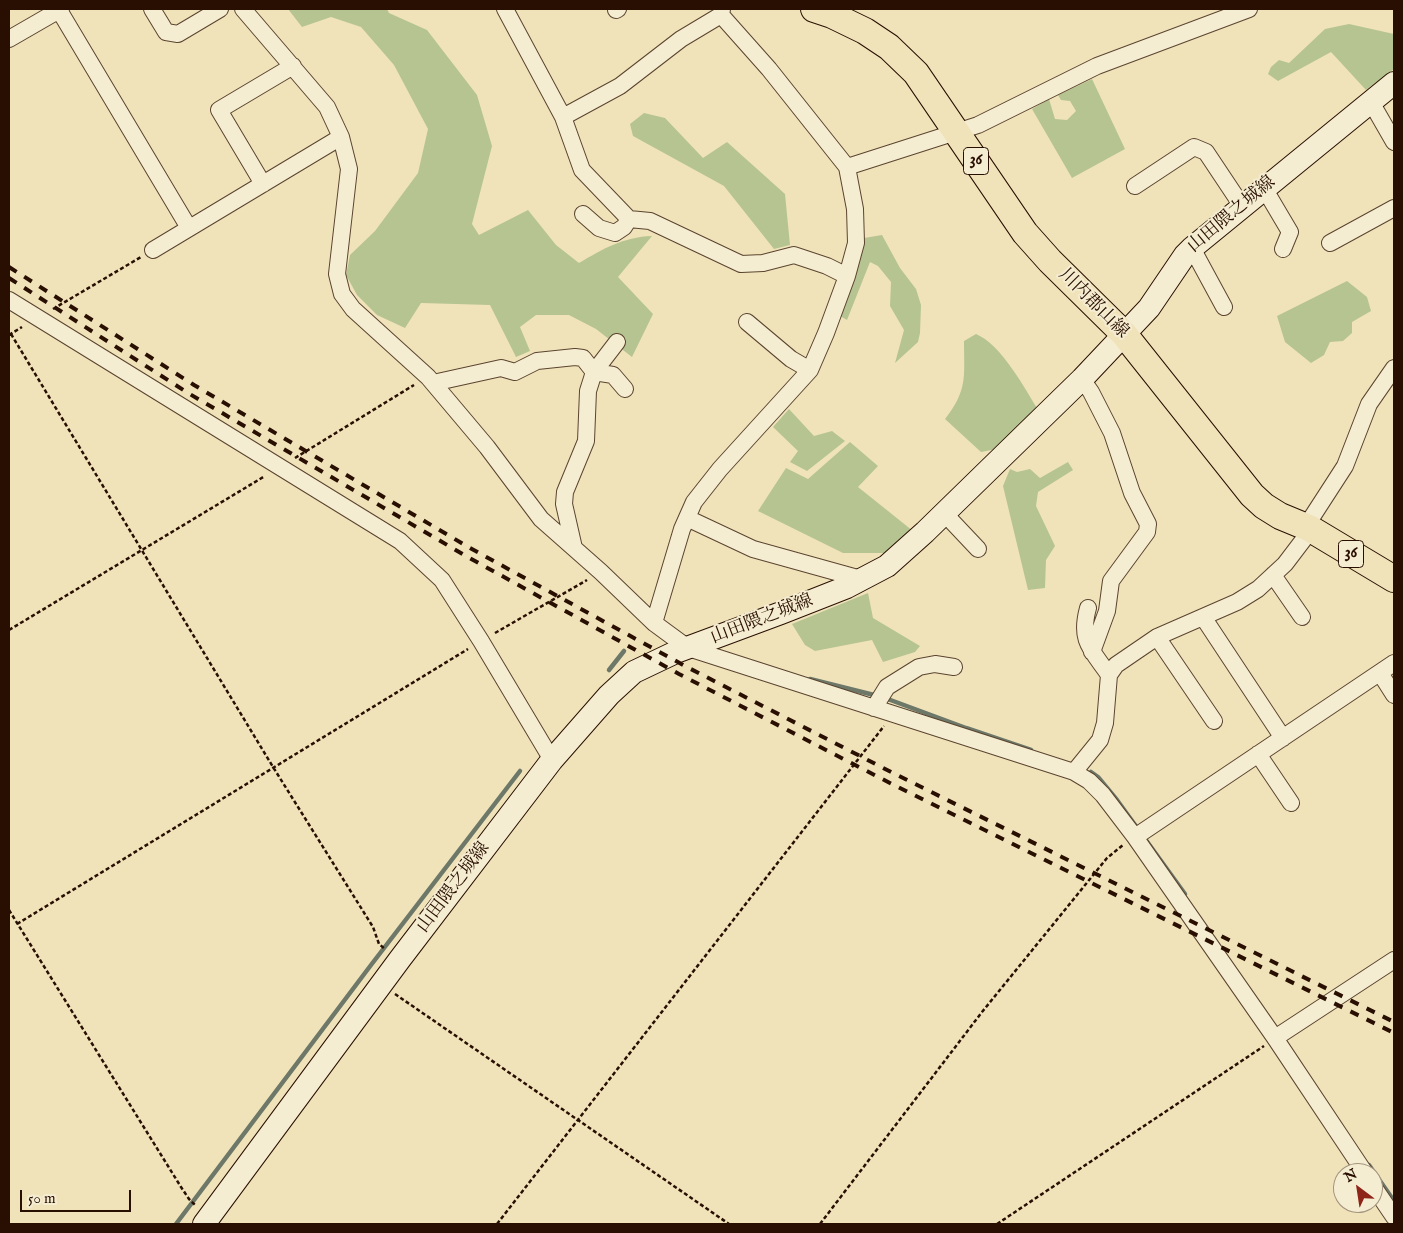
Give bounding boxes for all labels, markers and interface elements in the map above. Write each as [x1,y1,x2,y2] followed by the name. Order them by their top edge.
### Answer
[964,148,988,175] road number: 36
[1184,172,1280,258] street label: 山田隈之城線
[1054,265,1132,343] street label: 川内郡山線
[1338,540,1364,568] road number: 36
[708,591,816,649] street label: 山田隈之城線
[413,838,495,938] street label: 山田隈之城線
[1333,1163,1383,1213] north arrow
[1341,1165,1361,1187] text: N
[22,1180,134,1212] scale bar
[28,1189,56,1208] text: 50 m

